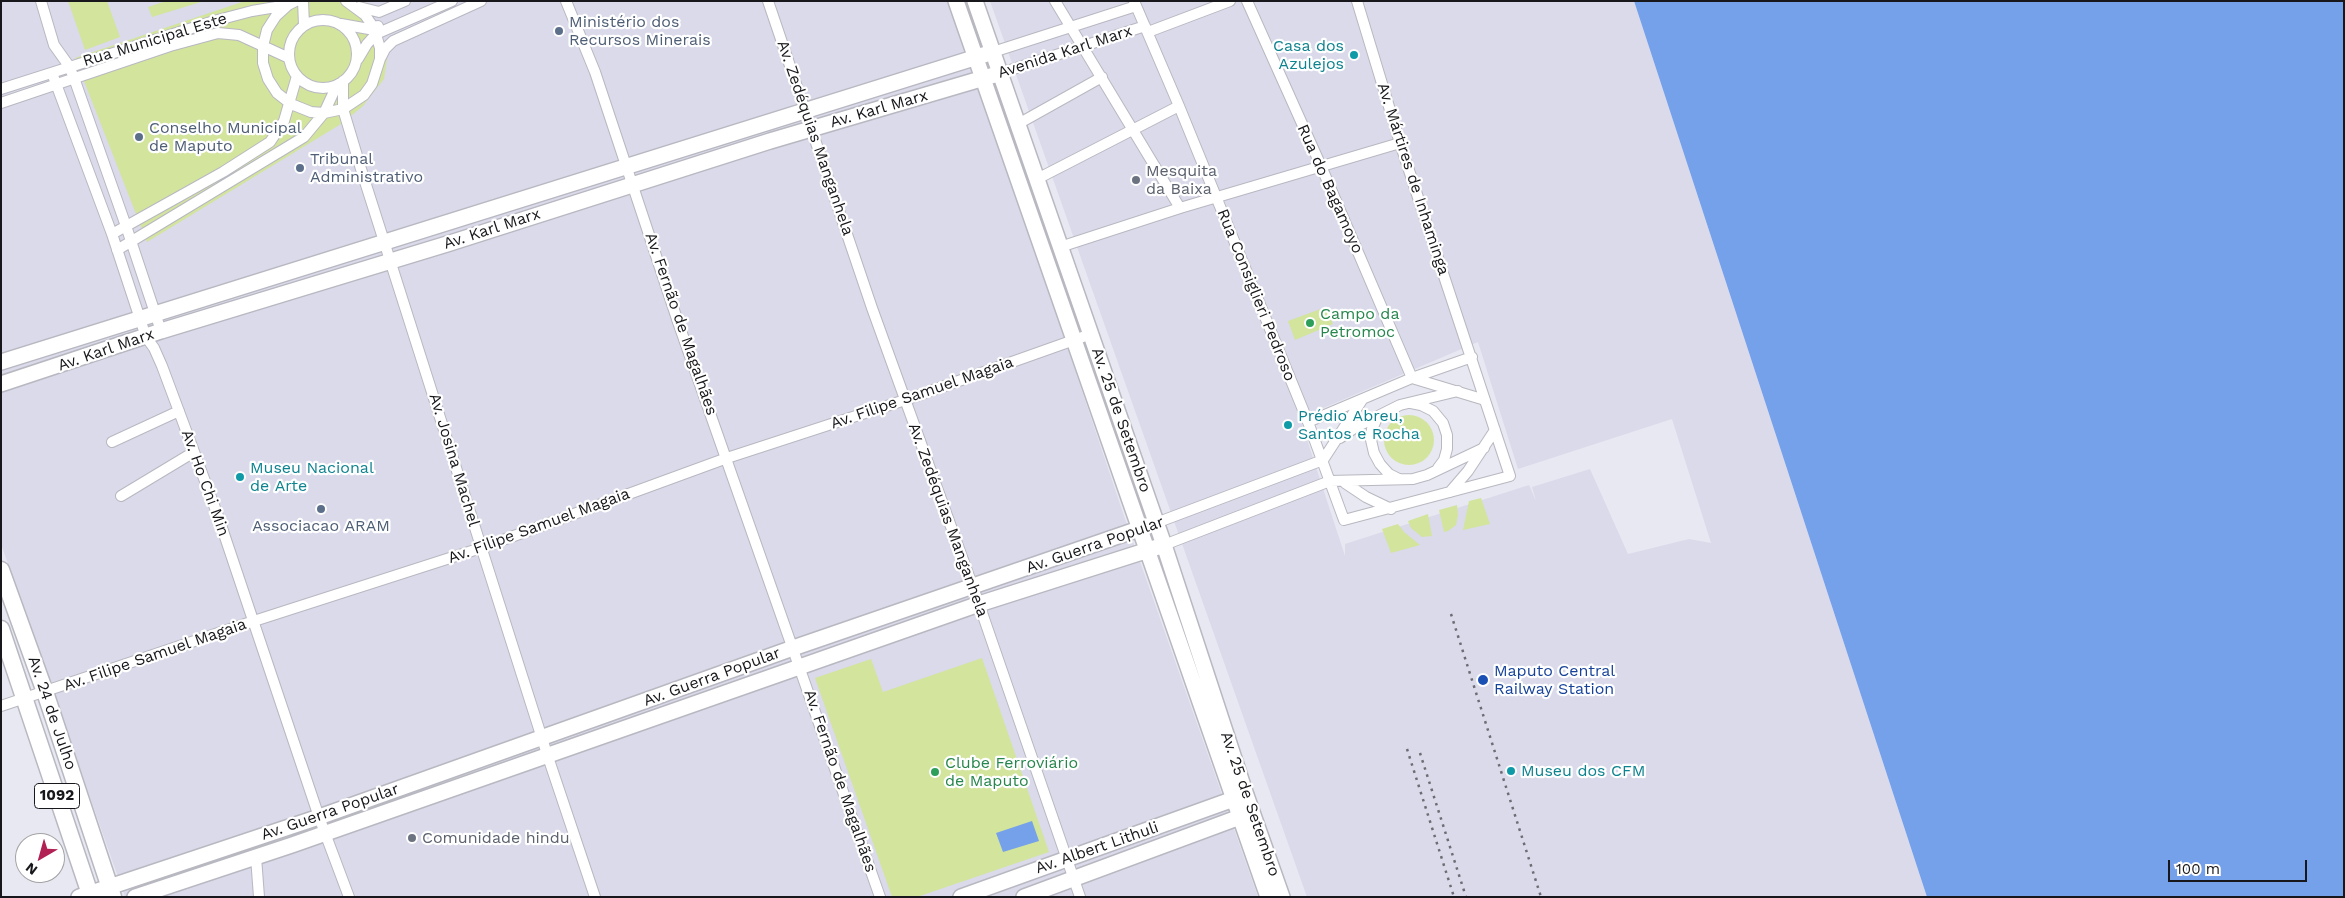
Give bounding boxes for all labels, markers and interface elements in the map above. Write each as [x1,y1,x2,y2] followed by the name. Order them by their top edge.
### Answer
[81,9,229,71] street label: Rua Municipal Este
[569,12,711,50] place label: Ministério dos Recursos Minerais
[995,21,1135,83] street label: Avenida Karl Marx
[553,25,565,37] marker: Ministério dos Recursos Minerais
[1273,36,1344,74] place label: Casa dos Azulejos
[773,38,857,238] street label: Av. Zedéquias Manganhela
[1348,49,1360,61] marker: Casa dos Azulejos
[1373,80,1453,278] street label: Av. Mártires de Inhaminga
[828,86,930,132] street label: Av. Karl Marx
[149,118,302,156] place label: Conselho Municipal de Maputo
[1293,121,1367,257] street label: Rua do Bagamoyo
[133,131,145,143] marker: Conselho Municipal de Maputo
[310,149,423,187] place label: Tribunal Administrativo
[1146,161,1217,199] place label: Mesquita da Baixa
[294,162,306,174] marker: Tribunal Administrativo
[1130,174,1142,186] marker: Mesquita da Baixa
[441,204,543,254] street label: Av. Karl Marx
[1213,206,1299,384] street label: Rua Consiglieri Pedroso
[641,230,721,418] street label: Av. Fernão de Magalhães
[1320,304,1399,342] place label: Campo da Petromoc
[1304,317,1316,329] marker: Campo da Petromoc
[55,325,157,375] street label: Av. Karl Marx
[1087,345,1155,495] street label: Av. 25 de Setembro
[828,353,1016,433] street label: Av. Filipe Samuel Magaia
[425,391,483,529] street label: Av. Josina Machel
[1298,406,1420,444] place label: Prédio Abreu, Santos e Rocha
[1282,419,1294,431] marker: Prédio Abreu, Santos e Rocha
[904,420,992,620] street label: Av. Zedéquias Manganhela
[177,427,233,539] street label: Av. Ho Chi Min
[250,458,374,496] place label: Museu Nacional de Arte
[234,471,246,483] marker: Museu Nacional de Arte
[445,484,633,568] street label: Av. Filipe Samuel Magaia
[315,503,327,515] marker: Associacao ARAM
[1024,512,1166,578] street label: Av. Guerra Popular
[252,516,390,536] place label: Associacao ARAM
[61,615,249,695] street label: Av. Filipe Samuel Magaia
[641,643,783,711] street label: Av. Guerra Popular
[24,654,80,772] street label: Av. 24 de Julho
[1494,661,1615,699] place label: Maputo Central Railway Station
[1476,673,1490,687] marker: Maputo Central Railway Station
[800,687,880,875] street label: Av. Fernão de Magalhães
[1216,729,1284,879] street label: Av. 25 de Setembro
[945,753,1078,791] place label: Clube Ferroviário de Maputo
[1521,761,1645,781] place label: Museu dos CFM
[1505,765,1517,777] marker: Museu dos CFM
[929,766,941,778] marker: Clube Ferroviário de Maputo
[259,779,401,845] street label: Av. Guerra Popular
[34,784,80,808] road number: 1092
[1033,818,1161,878] street label: Av. Albert Lithuli
[422,828,570,848] place label: Comunidade hindu
[406,832,418,844] marker: Comunidade hindu
[15,833,65,883] north arrow
[2170,850,2309,882] scale bar
[22,860,40,879] text: N
[2176,860,2220,878] text: 100 m

